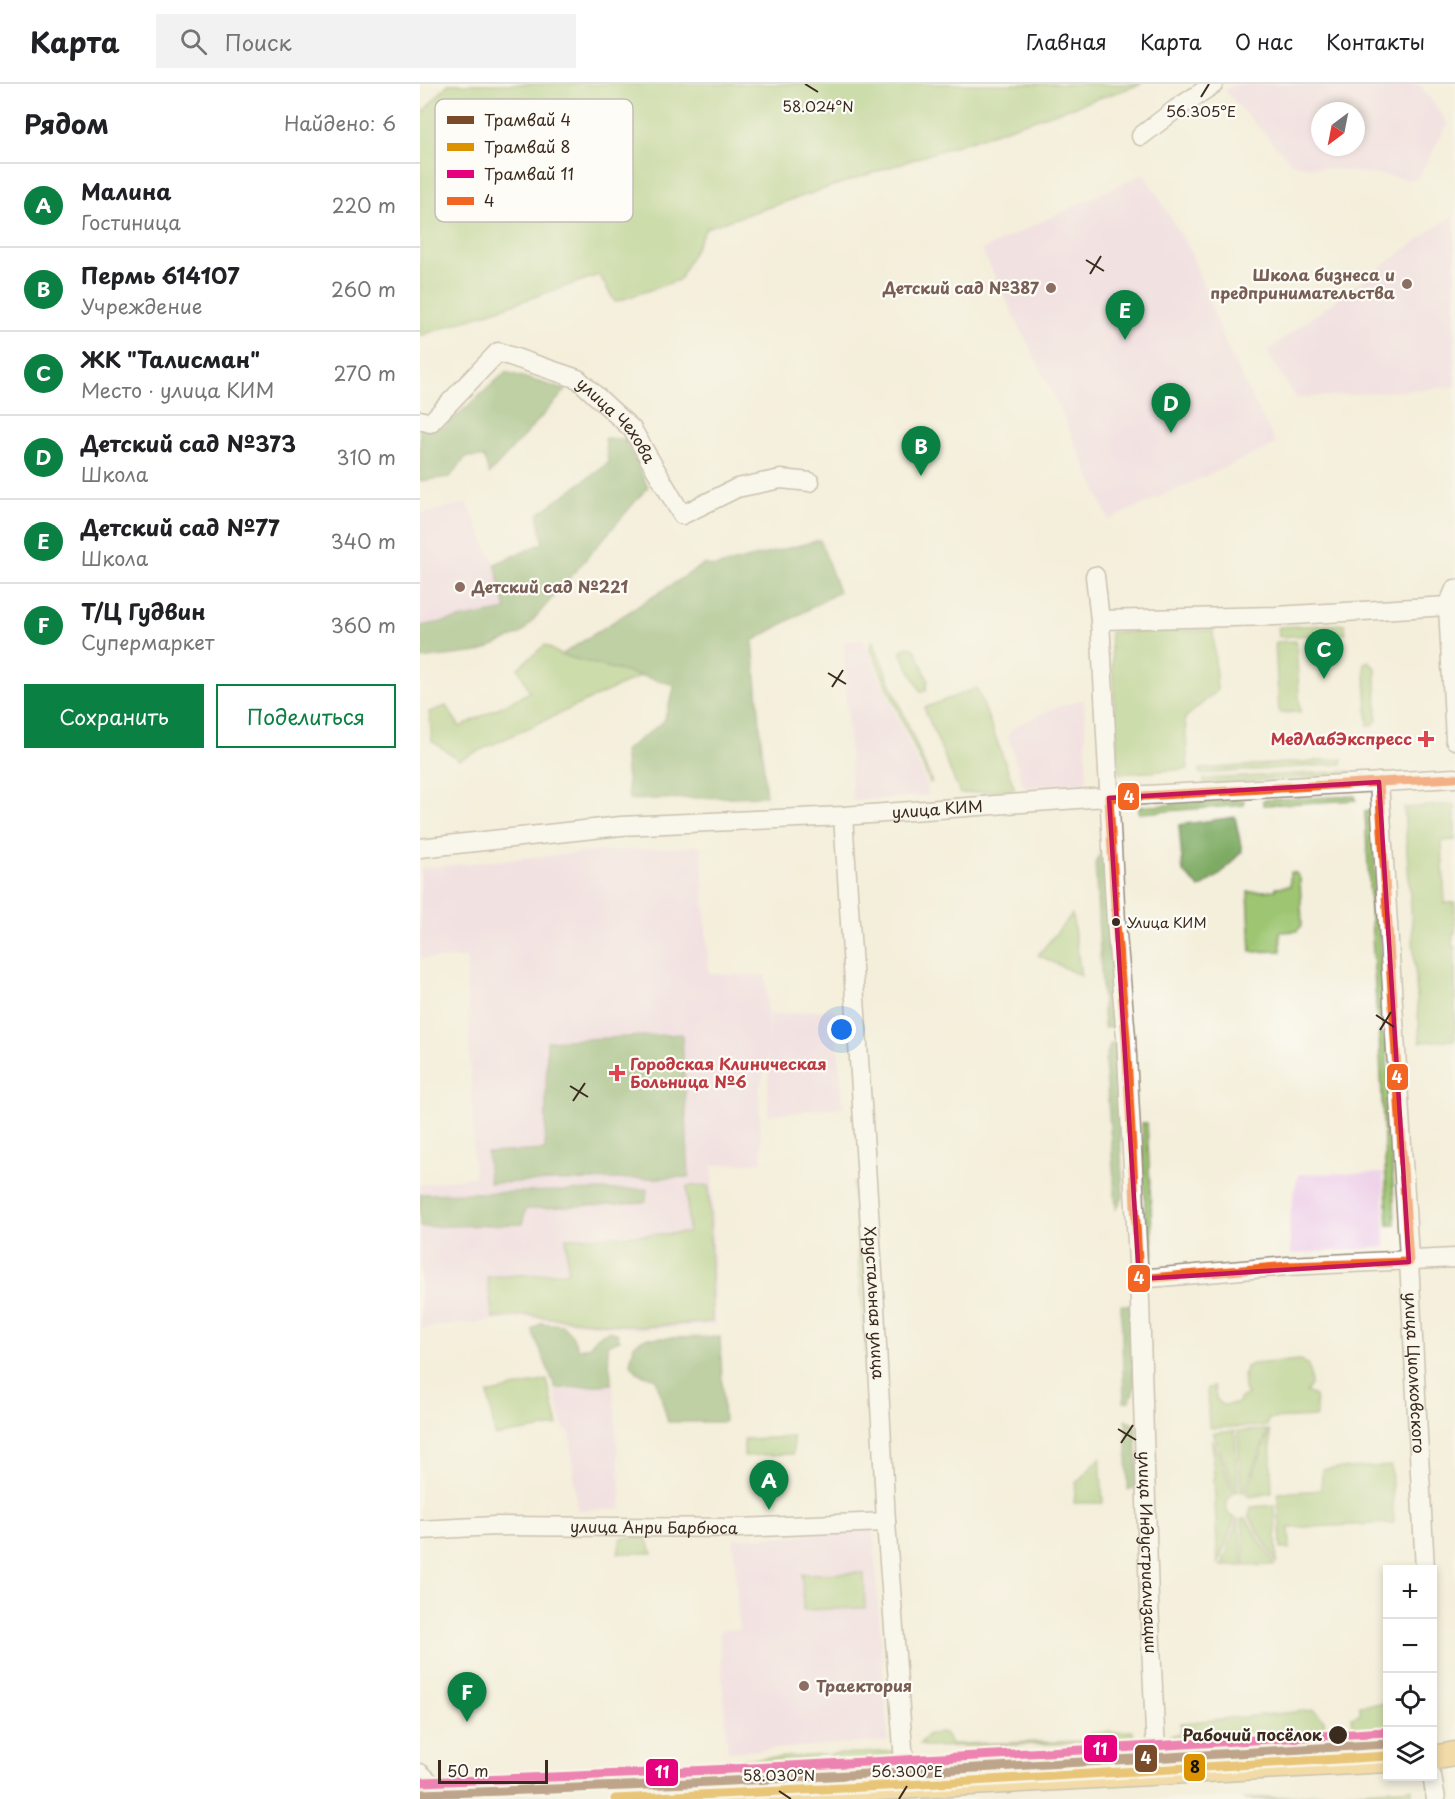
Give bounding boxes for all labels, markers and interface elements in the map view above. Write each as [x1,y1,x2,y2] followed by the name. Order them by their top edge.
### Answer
[156,14,576,68] search box
[30,20,120,63] text: Карта
[177,25,210,58] icon: search
[225,25,292,58] text: Поиск
[1026,25,1107,57] text: Главная
[1140,25,1202,57] text: Карта
[1235,25,1293,57] text: О нас
[1326,25,1425,57] text: Контакты
[782,94,854,117] text: 58.024°N
[435,99,633,222] legend
[1166,99,1236,122] text: 56.305°E
[1311,102,1365,156] north arrow
[24,104,109,143] text: Рядом
[484,107,571,131] text: Трамвай 4
[284,108,396,138] text: Найдено: 6
[484,134,571,158] text: Трамвай 8
[484,161,574,185] text: Трамвай 11
[81,174,172,207] text: Малина
[484,188,495,212] text: 4
[36,190,51,220] text: A
[332,190,396,220] text: 220 m
[81,207,181,237] text: Гостиница
[81,258,240,291] text: Пермь 614107
[1210,262,1395,304] place label: Школа бизнеса и предпринимательства
[37,274,50,304] text: B
[331,274,396,304] text: 260 m
[882,275,1039,299] place label: Детский сад №387
[1400,277,1414,291] marker: Школа бизнеса и предпринимательства
[1044,281,1058,295] marker: Детский сад №387
[1106,290,1144,340] pin: E
[81,291,202,321] text: Учреждение
[81,342,260,375] text: ЖК "Талисман"
[36,358,51,388] text: C
[333,358,396,388] text: 270 m
[572,371,662,467] street label: улица Чехова
[81,375,274,405] text: Место · улица КИМ
[1152,384,1191,433] pin: D
[81,426,296,459] text: Детский сад №373
[902,426,940,476] pin: B
[36,442,51,472] text: D
[336,442,396,472] text: 310 m
[81,459,148,489] text: Школа
[81,510,280,543] text: Детский сад №77
[37,526,50,556] text: E
[331,526,396,556] text: 340 m
[81,543,148,573] text: Школа
[471,574,628,598] place label: Детский сад №221
[453,580,467,594] marker: Детский сад №221
[81,594,206,627] text: Т/Ц Гудвин
[38,610,49,640] text: F
[330,610,396,640] text: 360 m
[81,627,214,657] text: Супермаркет
[1304,630,1344,679] pin: C
[24,684,204,748] button: Сохранить
[216,684,396,748] button: Поделиться
[1271,726,1412,750] place label: МедЛабЭкспресс
[1417,730,1435,748] marker: МедЛабЭкспресс
[1117,782,1140,811] line badge: 4
[1124,784,1135,808] text: 4
[891,793,984,823] street label: улица КИМ
[1127,912,1207,933] place label: Улица КИМ
[1110,916,1122,928] marker: Улица КИМ
[827,1015,856,1044] your location
[630,1051,827,1093] place label: Городская Клиническая Больница №6
[1386,1063,1409,1091] line badge: 4
[608,1064,626,1082] marker: Городская Клиническая Больница №6
[1392,1064,1403,1088] text: 4
[859,1226,892,1380] street label: Хрустальная улица
[1127,1264,1151,1293] line badge: 4
[1134,1265,1145,1289] text: 4
[1400,1292,1432,1454] street label: улица Циолковского
[1134,1451,1164,1654] street label: улица Индустриализации
[750,1460,788,1510] pin: A
[570,1514,738,1539] street label: улица Анри Барбюса
[1383,1565,1437,1781] map controls
[1383,1565,1437,1619] button: +
[1383,1619,1437,1673] button: −
[448,1672,486,1722] pin: F
[816,1673,912,1697] place label: Траектория
[1383,1673,1437,1727] button: locate
[797,1679,811,1693] marker: Траектория
[1182,1722,1323,1746] place label: Рабочий посёлок
[1327,1724,1349,1746] marker: Рабочий посёлок
[1383,1727,1437,1781] button: layers
[1083,1734,1118,1763] line badge: 11
[1093,1736,1107,1760] text: 11
[1134,1744,1158,1773] line badge: 4
[1141,1745,1152,1769] text: 4
[1183,1753,1206,1782] line badge: 8
[1190,1754,1200,1778] text: 8
[438,1757,548,1784] scale bar
[447,1758,488,1782] text: 50 m
[645,1758,679,1787] line badge: 11
[655,1759,669,1783] text: 11
[871,1759,943,1782] text: 56.300°E
[743,1763,815,1786] text: 58.030°N

